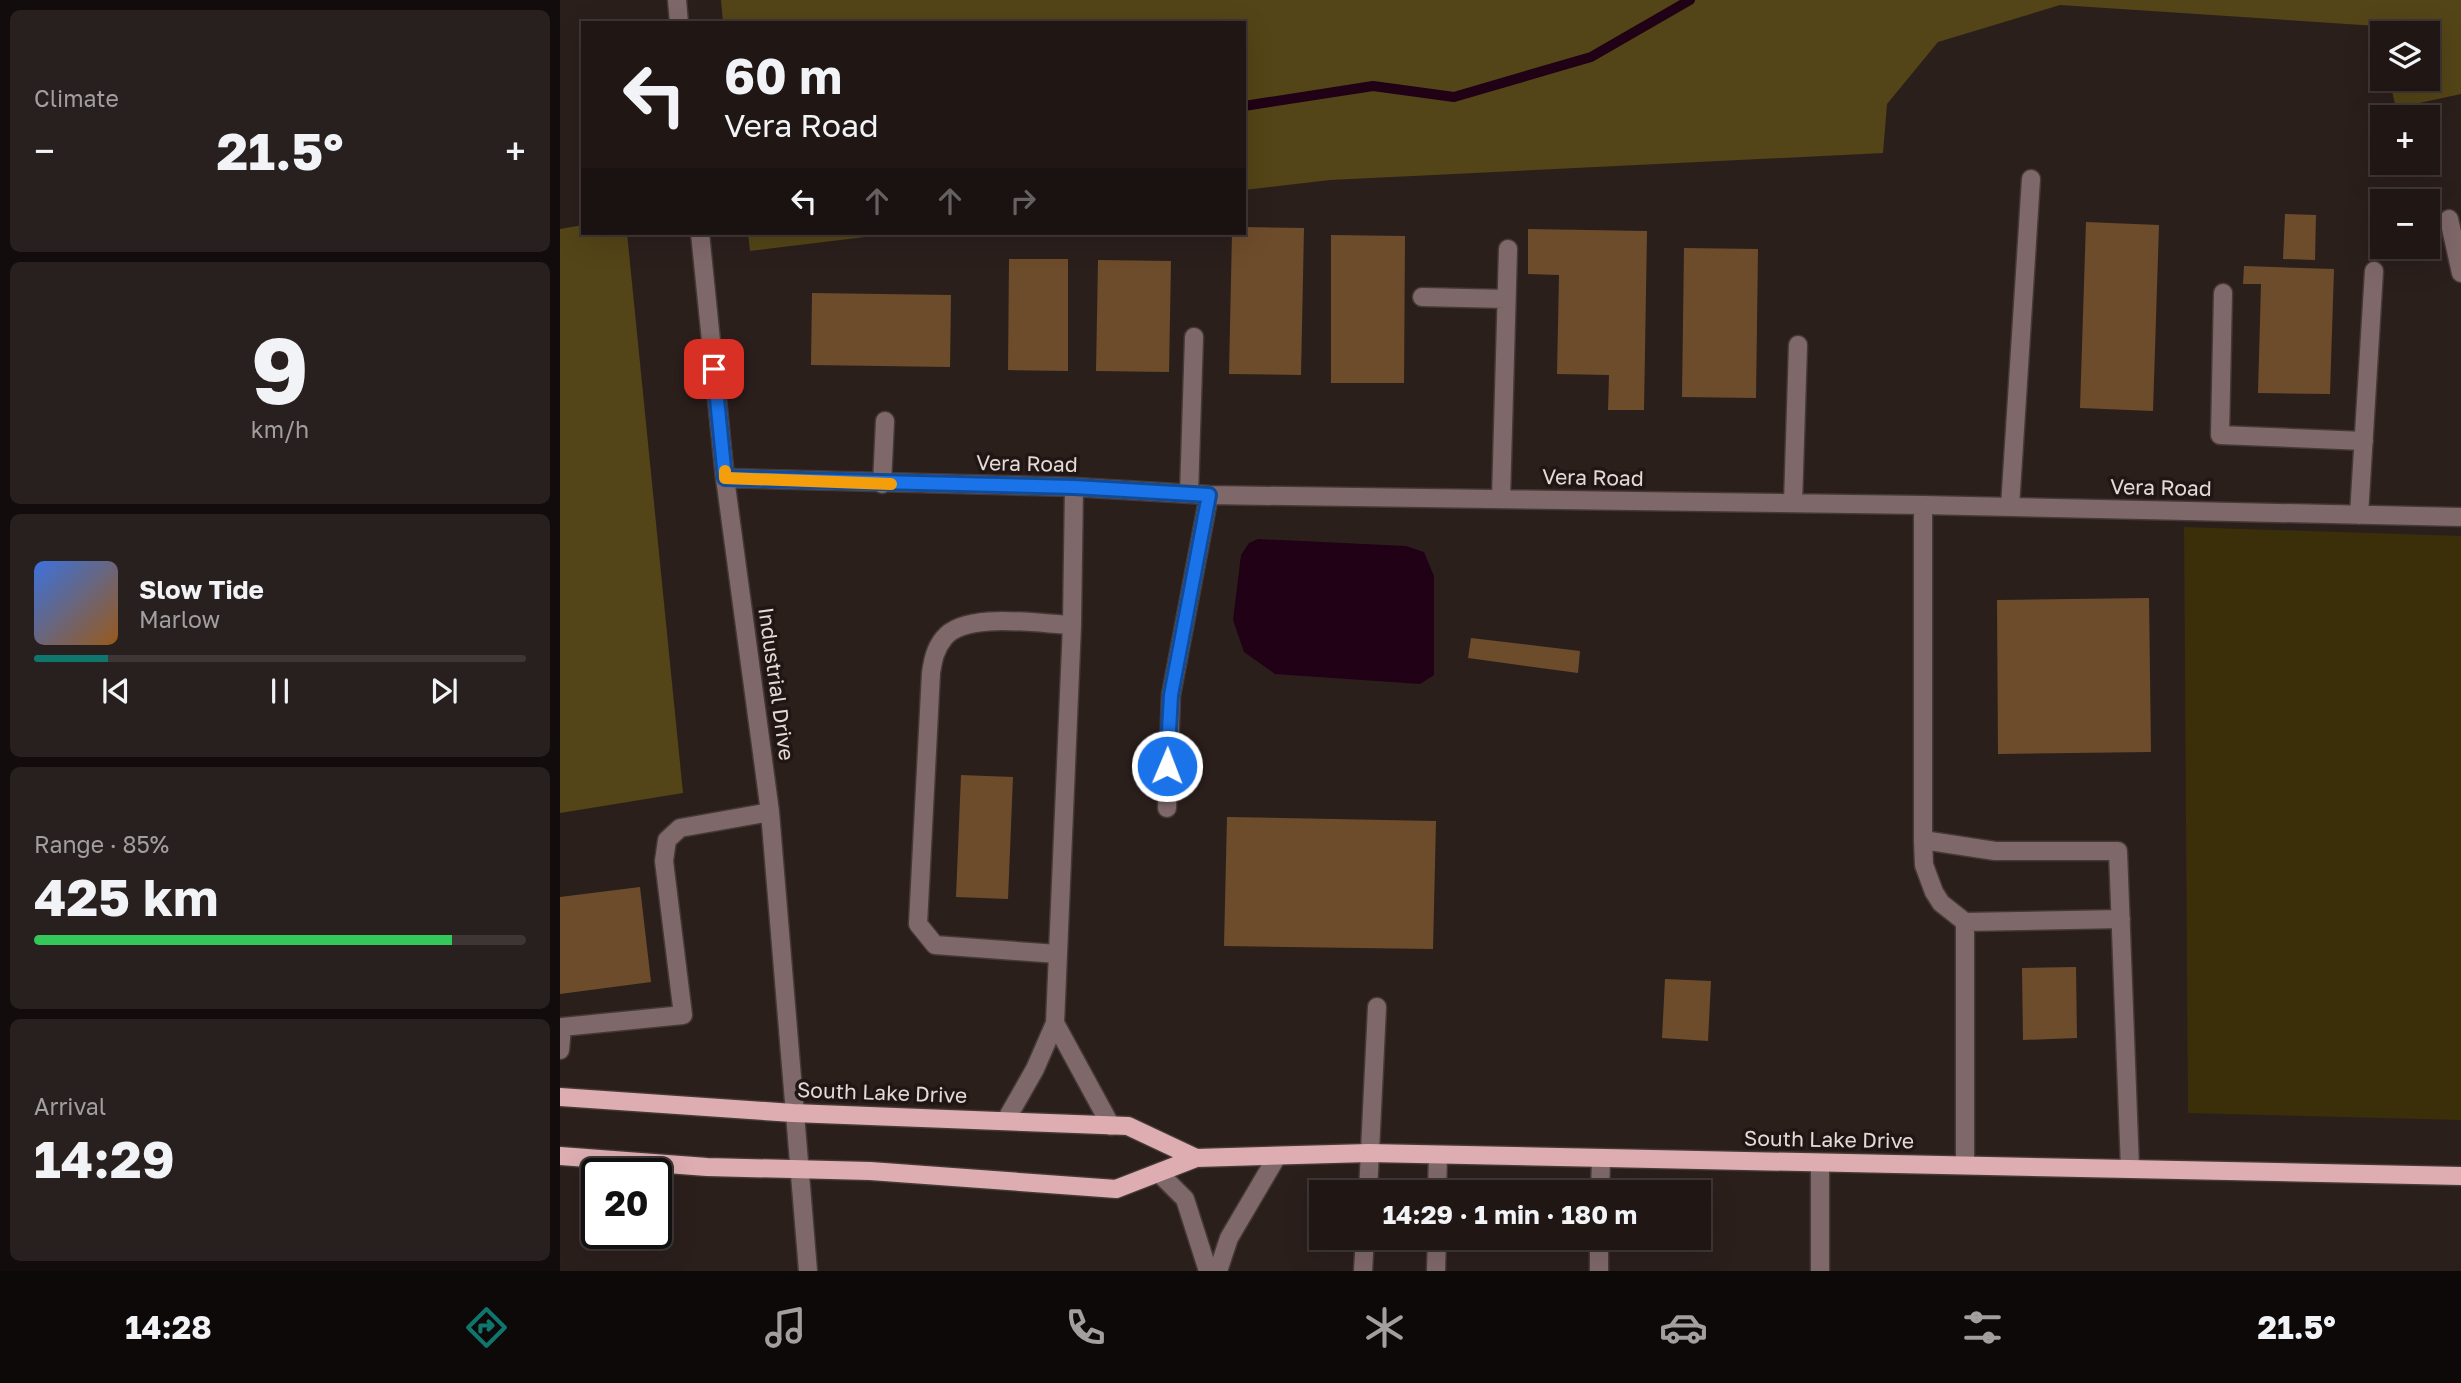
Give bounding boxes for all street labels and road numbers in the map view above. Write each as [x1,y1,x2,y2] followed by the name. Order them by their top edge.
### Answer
[976,449,1078,477] street label: Vera Road
[1542,463,1644,491] street label: Vera Road
[2110,473,2212,501] street label: Vera Road
[753,606,801,762] street label: Industrial Drive
[796,1076,968,1108] street label: South Lake Drive
[1744,1125,1914,1153] street label: South Lake Drive

